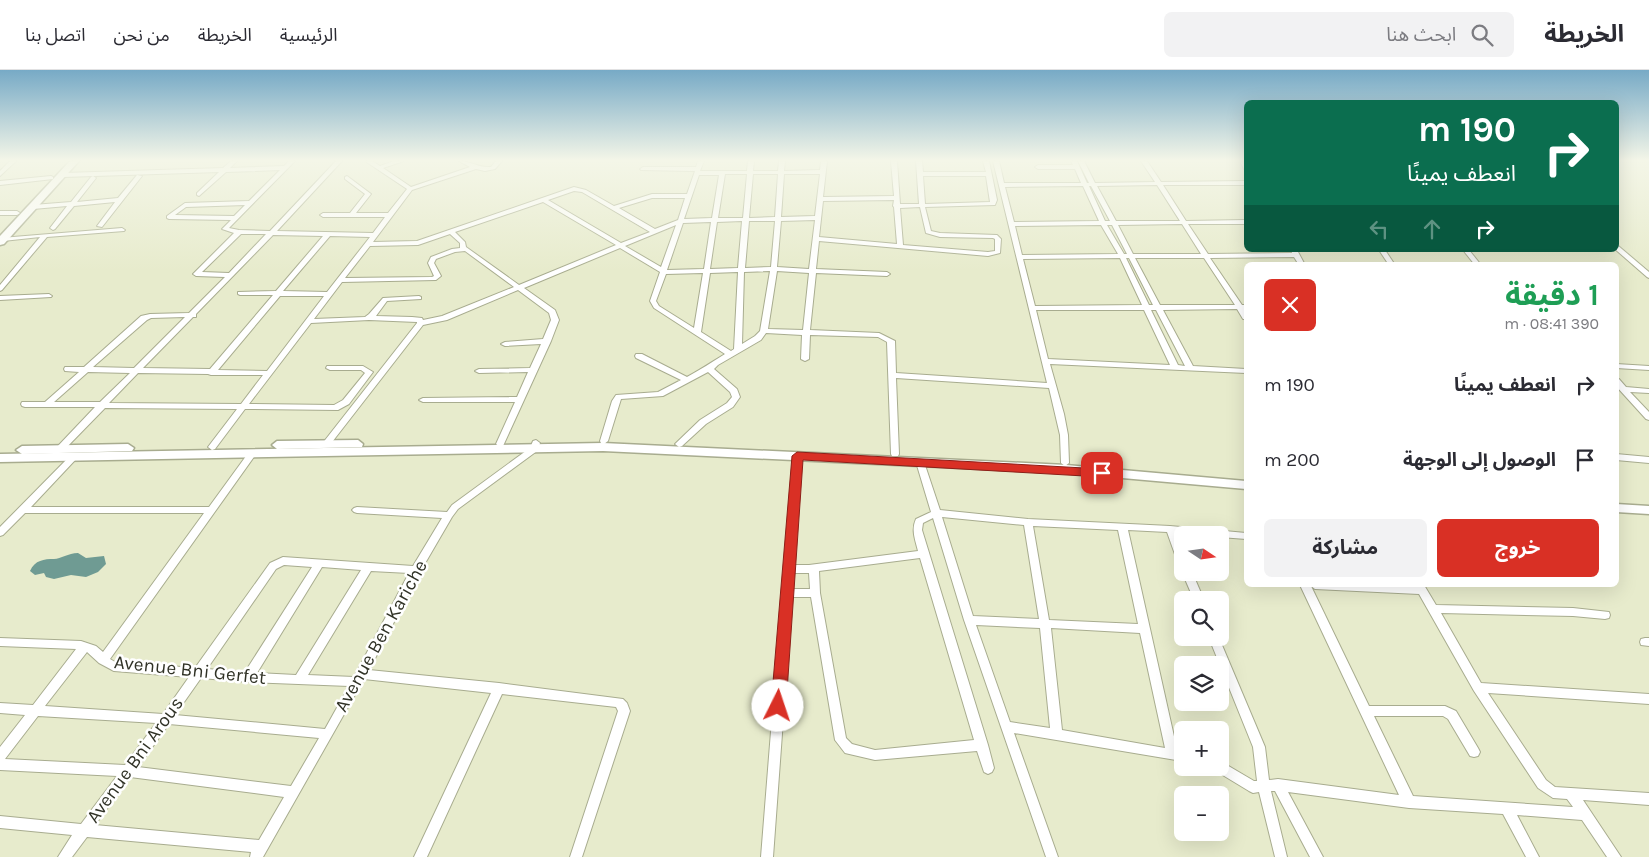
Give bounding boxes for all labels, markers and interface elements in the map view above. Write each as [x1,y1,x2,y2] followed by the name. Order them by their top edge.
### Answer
[1164,12,1514,57] search box
[1544,20,1624,48] text: الخريطة
[1468,21,1496,49] icon: search
[25,24,85,46] text: اتصل بنا
[113,24,170,46] text: من نحن
[198,24,252,46] text: الخريطة
[280,24,338,46] text: الرئيسية
[1386,24,1456,46] text: ابحث هنا
[1418,109,1516,150] text: 190 m
[1534,120,1599,185] icon: right
[1407,161,1516,187] text: انعطف يمينًا
[1365,215,1393,243] icon: left
[1418,215,1446,243] icon: ahead
[1471,215,1499,243] icon: right
[1505,277,1599,313] text: 1 دقيقة
[1264,279,1316,331] button: close
[1504,314,1599,333] text: 390 m · 08:41
[1571,371,1599,399] icon: right
[1264,374,1315,396] text: 190 m
[1454,374,1556,396] text: انعطف يمينًا
[1571,446,1599,474] icon: arrive
[1264,449,1320,471] text: 200 m
[1403,449,1556,471] text: الوصول إلى الوجهة
[1081,452,1123,494] pin
[1088,459,1116,487] icon: arrive
[1264,519,1427,577] button: مشاركة
[1437,519,1599,577] button: خروج
[1174,526,1229,581] north arrow
[1174,526,1229,841] map controls
[330,556,432,716] street label: Avenue Ben Kariche
[1174,591,1229,646] button: search
[113,651,267,689] street label: Avenue Bni Gerfet
[1174,656,1229,711] button: layers
[751,679,803,731] position arrow
[82,693,188,827] street label: Avenue Bni Arous
[1174,721,1229,776] button: +
[1174,786,1229,841] button: −

